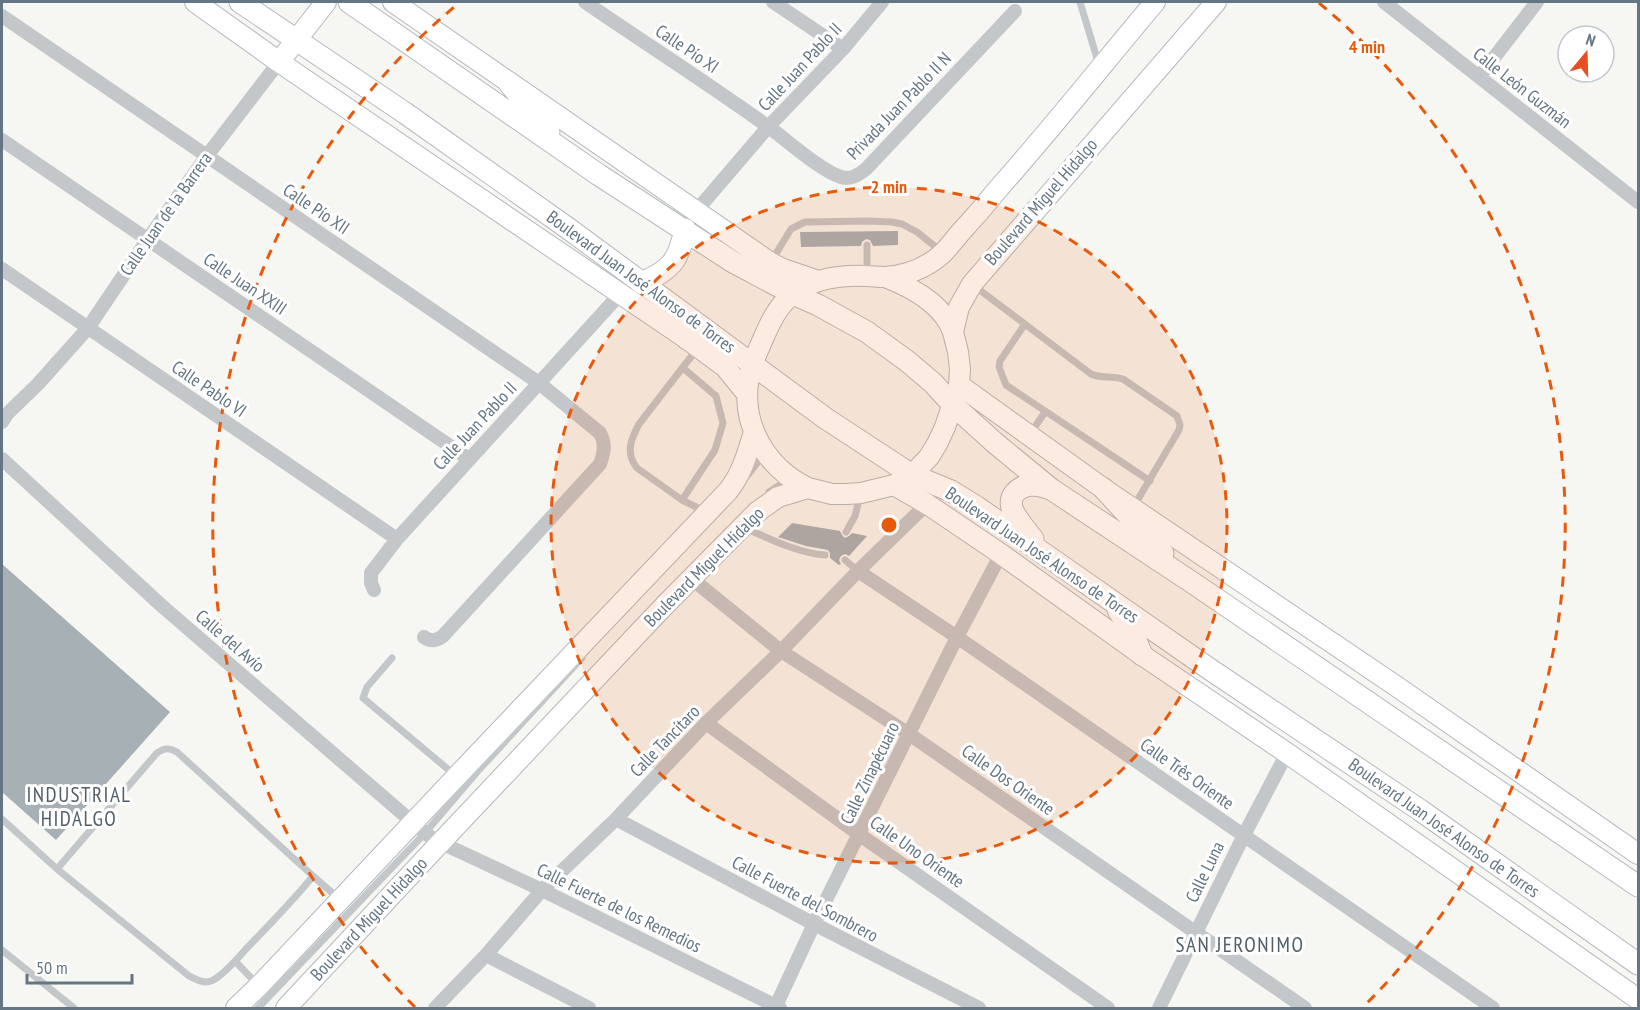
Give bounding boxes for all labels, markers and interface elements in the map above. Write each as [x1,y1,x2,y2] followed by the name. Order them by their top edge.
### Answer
[753,18,846,116] street label: Calle Juan Pablo II
[651,19,723,78] street label: Calle Pío XI
[1556,24,1616,84] north arrow
[1584,29,1598,51] text: N
[1349,35,1385,58] text: 4 min
[1469,42,1576,133] street label: Calle León Guzmán
[841,47,956,164] street label: Privada Juan Pablo II N
[979,133,1102,270] street label: Boulevard Miguel Hidalgo
[115,148,217,280] street label: Calle Juan de la Barrera
[871,175,907,198] text: 2 min
[279,178,354,239] street label: Calle Pío XII
[542,205,740,358] street label: Boulevard Juan José Alonso de Torres
[199,247,291,320] street label: Calle Juan XXIII
[167,355,251,422] street label: Calle Pablo VI
[428,377,521,475] street label: Calle Juan Pablo II
[941,481,1143,628] street label: Boulevard Juan José Alonso de Torres
[639,502,769,632] street label: Boulevard Miguel Hidalgo
[879,515,899,535] centre of rings
[191,604,270,677] street label: Calle del Avío
[625,700,705,781] street label: Calle Tancítaro
[835,718,904,828] street label: Calle Zinapécuaro
[1136,733,1239,814] street label: Calle Três Oriente
[957,739,1059,820] street label: Calle Dos Oriente
[1344,753,1544,902] street label: Boulevard Juan José Alonso de Torres
[26,781,132,832] district label: INDUSTRIAL HIDALGO
[866,811,969,893] street label: Calle Uno Oriente
[1180,838,1229,906] street label: Calle Luna
[728,850,882,947] street label: Calle Fuerte del Sombrero
[305,852,432,985] street label: Boulevard Miguel Hidalgo
[533,858,705,957] street label: Calle Fuerte de los Remedios
[1176,931,1304,958] district label: SAN JERONIMO
[27,947,132,985] scale bar
[36,956,68,979] text: 50 m

